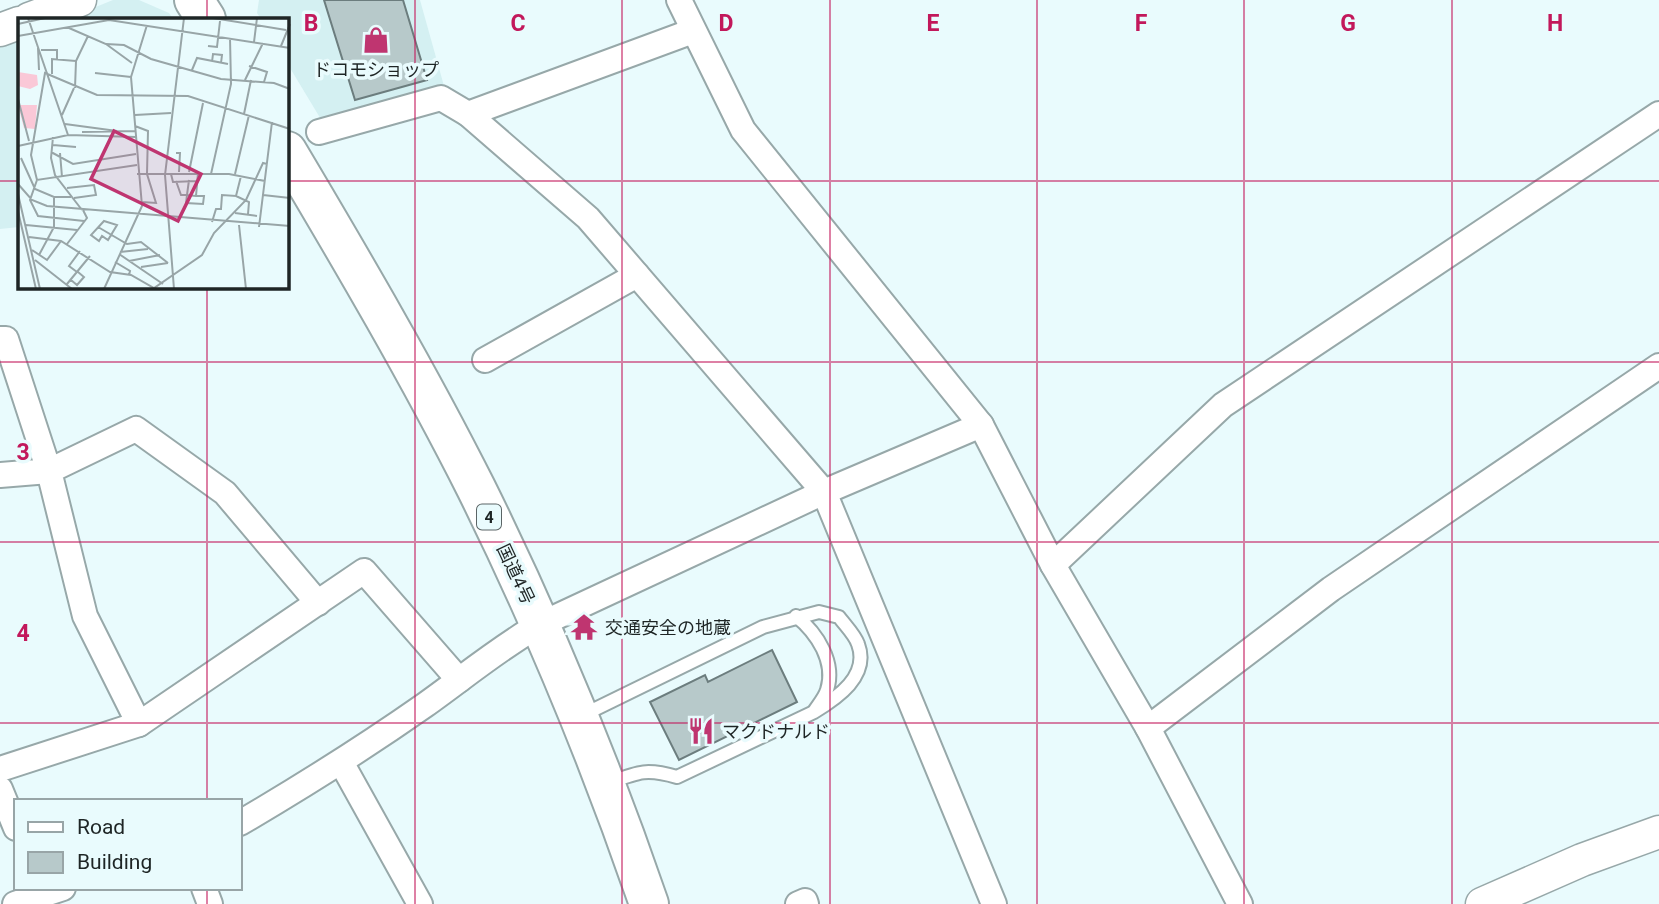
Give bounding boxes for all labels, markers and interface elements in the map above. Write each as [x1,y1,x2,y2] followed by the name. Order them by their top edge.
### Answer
[304,10,318,37] text: B
[510,10,526,37] text: C
[719,10,733,37] text: D
[927,10,940,37] text: E
[1135,10,1148,37] text: F
[1340,10,1356,37] text: G
[1547,10,1563,37] text: H
[18,18,289,289] inset map
[361,25,391,55] shop icon: ドコモショップ
[313,59,439,80] place label: ドコモショップ
[16,439,30,466] text: 3
[477,504,501,530] road number: 4
[493,541,539,607] street label: 国道4号
[569,612,599,642] temple icon: 交通安全の地蔵
[605,617,731,638] place label: 交通安全の地蔵
[16,620,30,647] text: 4
[686,716,716,746] restaurant icon: マクドナルド
[722,721,830,742] place label: マクドナルド
[14,799,242,890] legend
[77,815,125,839] text: Road
[77,850,152,874] text: Building

